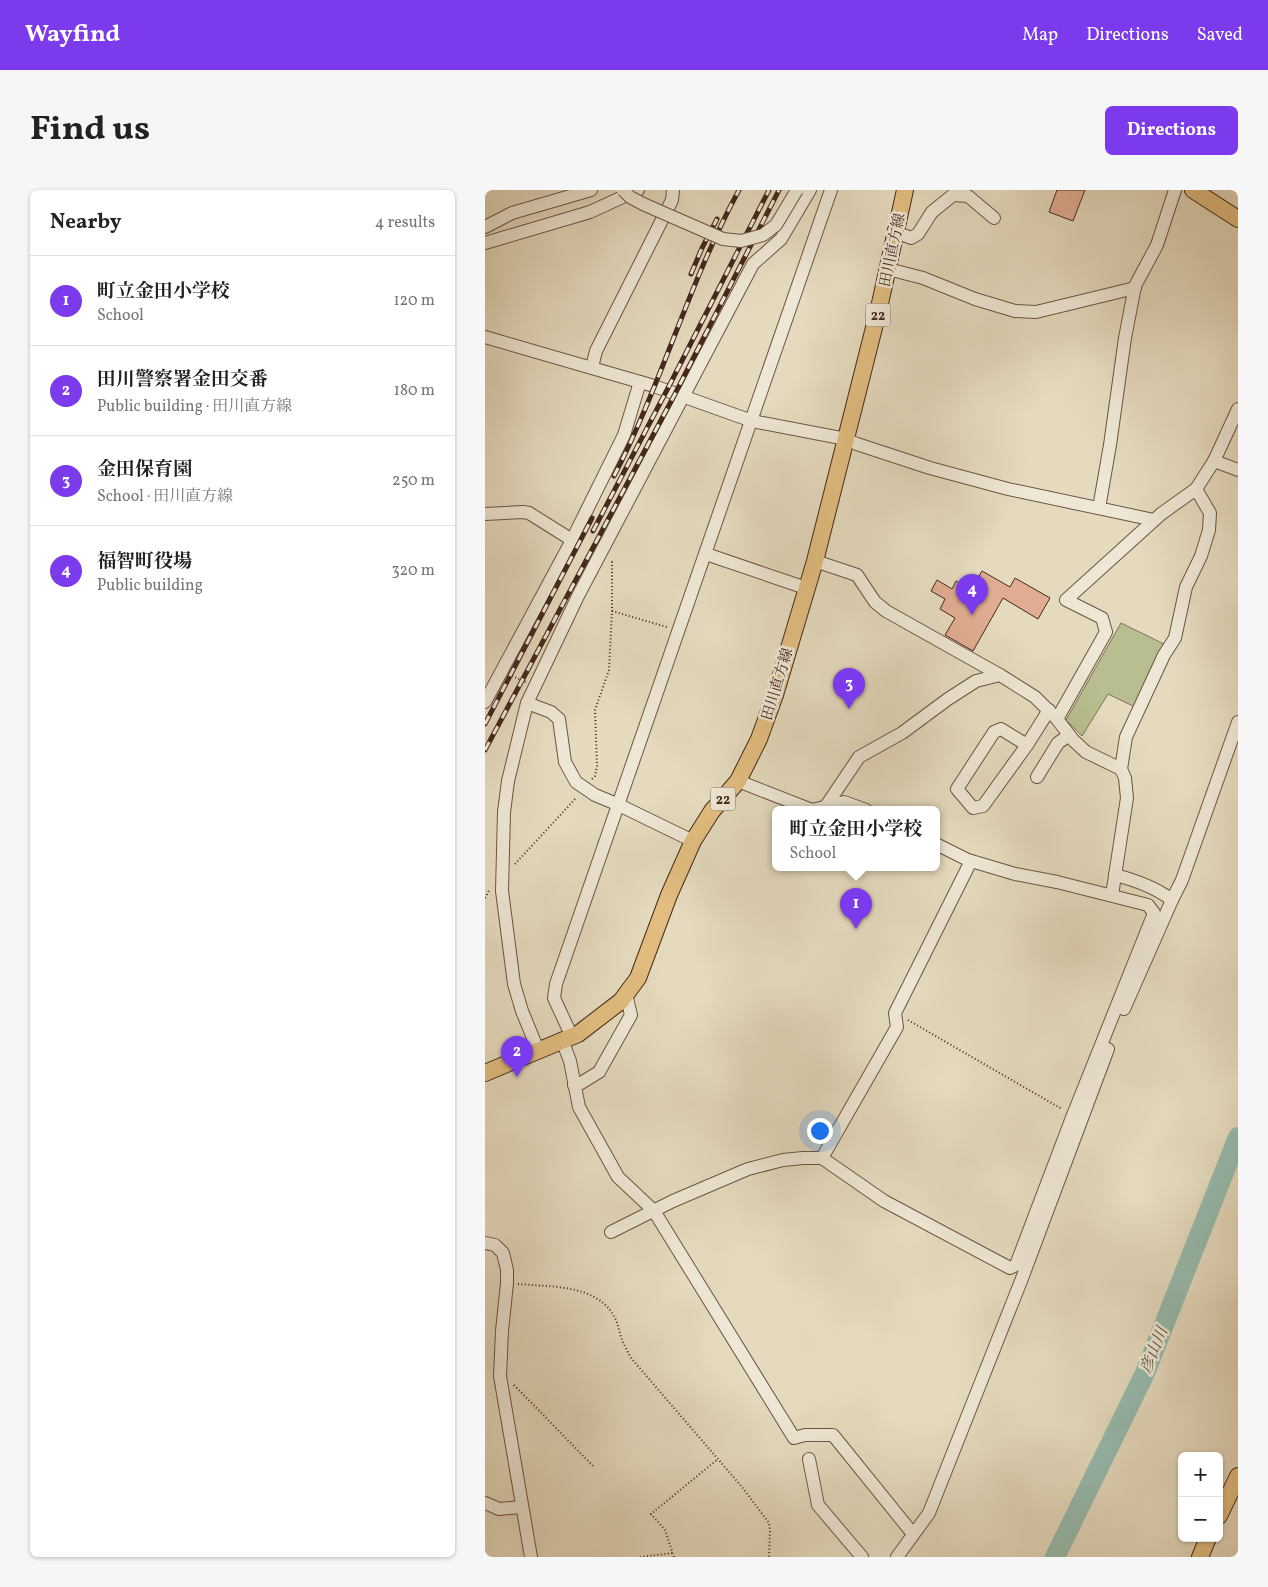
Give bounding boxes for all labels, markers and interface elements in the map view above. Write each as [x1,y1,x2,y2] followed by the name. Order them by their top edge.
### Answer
[25,18,120,52] text: Wayfind
[1022,23,1058,48] text: Map
[1086,23,1169,48] text: Directions
[1197,23,1243,48] text: Saved
[30,106,150,154] text: Find us
[1105,106,1238,155] button: Directions
[50,208,121,237] text: Nearby
[875,211,912,289] street label: 田川直方線
[375,212,435,234] text: 4 results
[97,279,230,305] text: 町立金田小学校
[63,290,69,312] text: 1
[393,290,435,312] text: 120 m
[865,304,891,326] road number: 22
[97,305,144,327] text: School
[97,367,268,393] text: 田川警察署金田交番
[62,380,70,402] text: 2
[394,380,435,402] text: 180 m
[97,396,292,418] text: Public building · 田川直方線
[97,457,192,483] text: 金田保育園
[62,470,70,492] text: 3
[392,470,435,492] text: 250 m
[97,486,233,508] text: School · 田川直方線
[97,549,192,575] text: 福智町役場
[61,560,71,582] text: 4
[391,560,435,582] text: 320 m
[956,574,988,615] pin: 4
[97,575,203,597] text: Public building
[757,645,799,723] street label: 田川直方線
[833,668,865,709] pin: 3
[711,788,735,810] road number: 22
[772,806,940,871] popup
[789,817,923,843] text: 町立金田小学校
[789,843,836,865] text: School
[840,888,872,929] pin: 1
[501,1036,533,1077] pin: 2
[807,1118,833,1144] your location
[1136,1323,1175,1377] water label: 彦山川
[1178,1452,1223,1542] map controls
[1178,1452,1223,1497] button: +
[1178,1497,1223,1542] button: −

